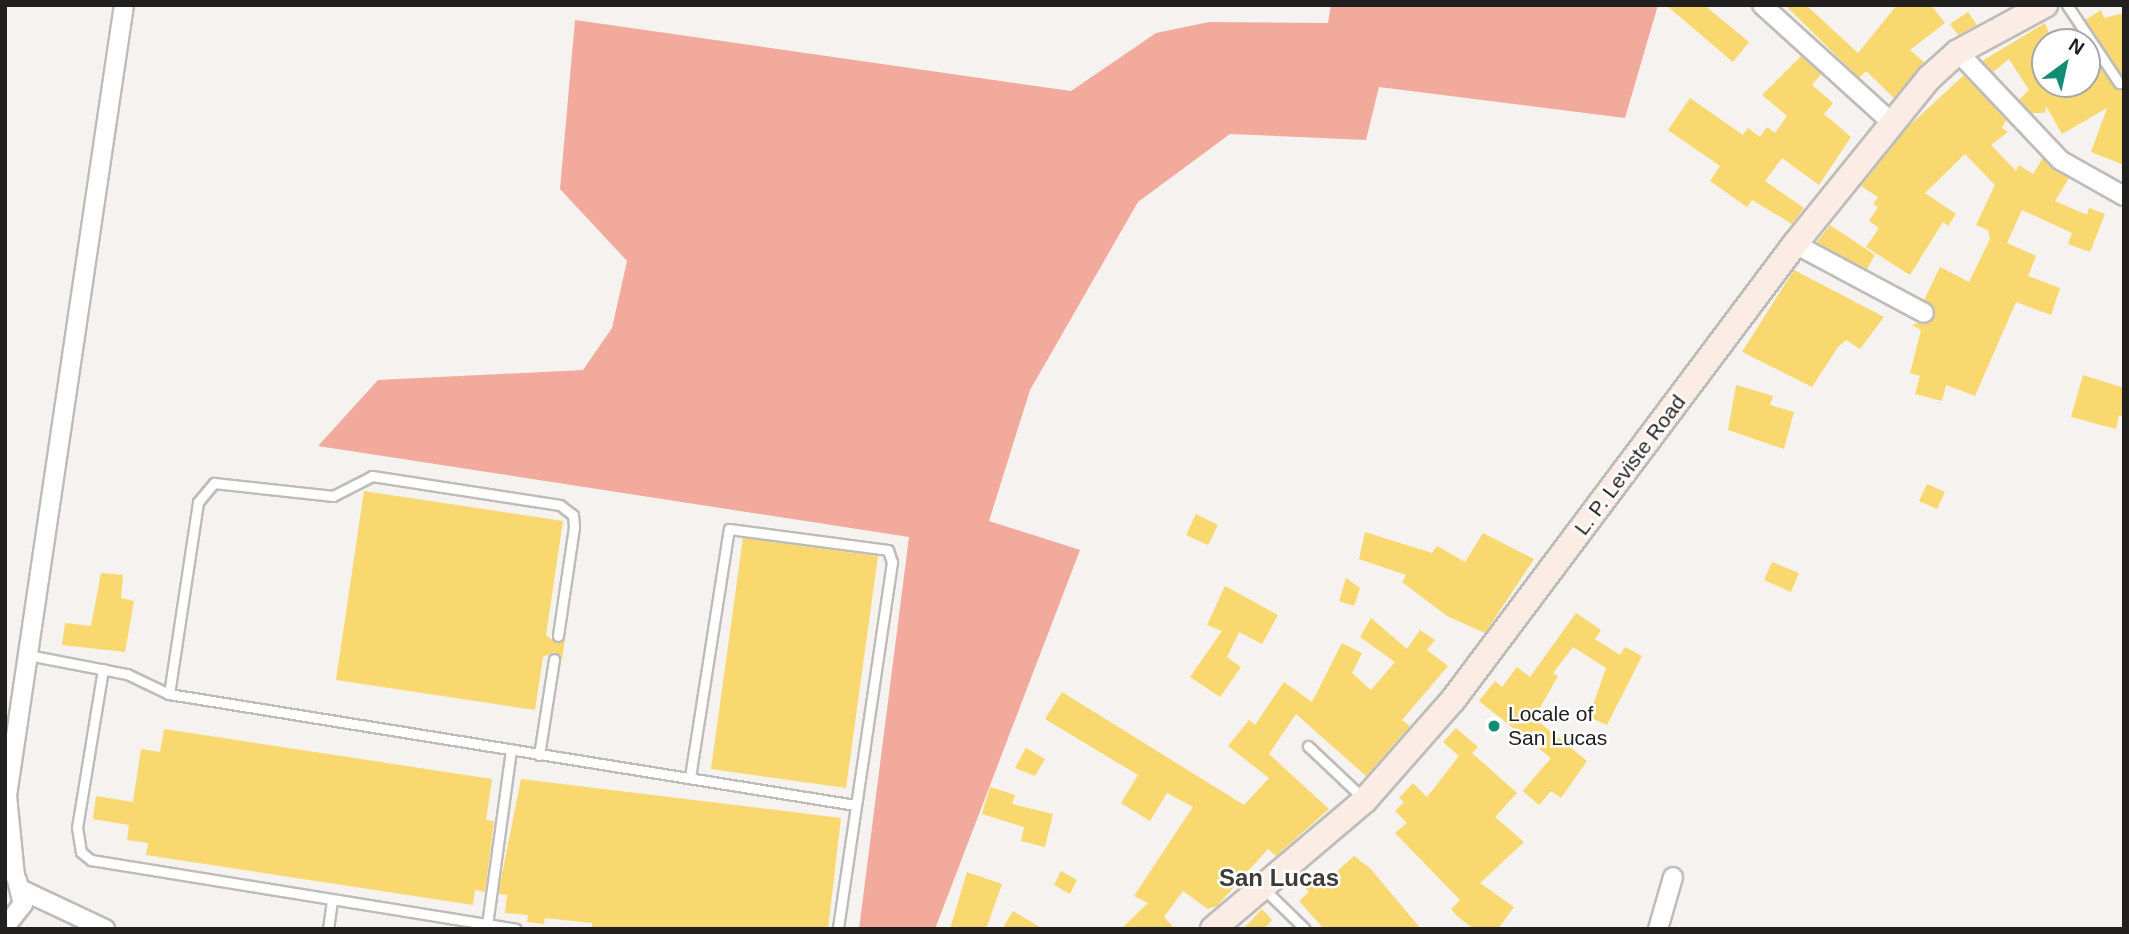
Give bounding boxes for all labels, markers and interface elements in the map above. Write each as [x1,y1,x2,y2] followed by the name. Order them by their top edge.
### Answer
[2031,28,2101,98] north arrow
[2065,34,2088,59] text: N
[1569,390,1691,540] street label: L. P. Leviste Road
[1508,701,1607,751] place label: Locale of San Lucas
[1486,718,1502,734] marker: Locale of San Lucas
[1219,864,1339,892] district label: San Lucas

